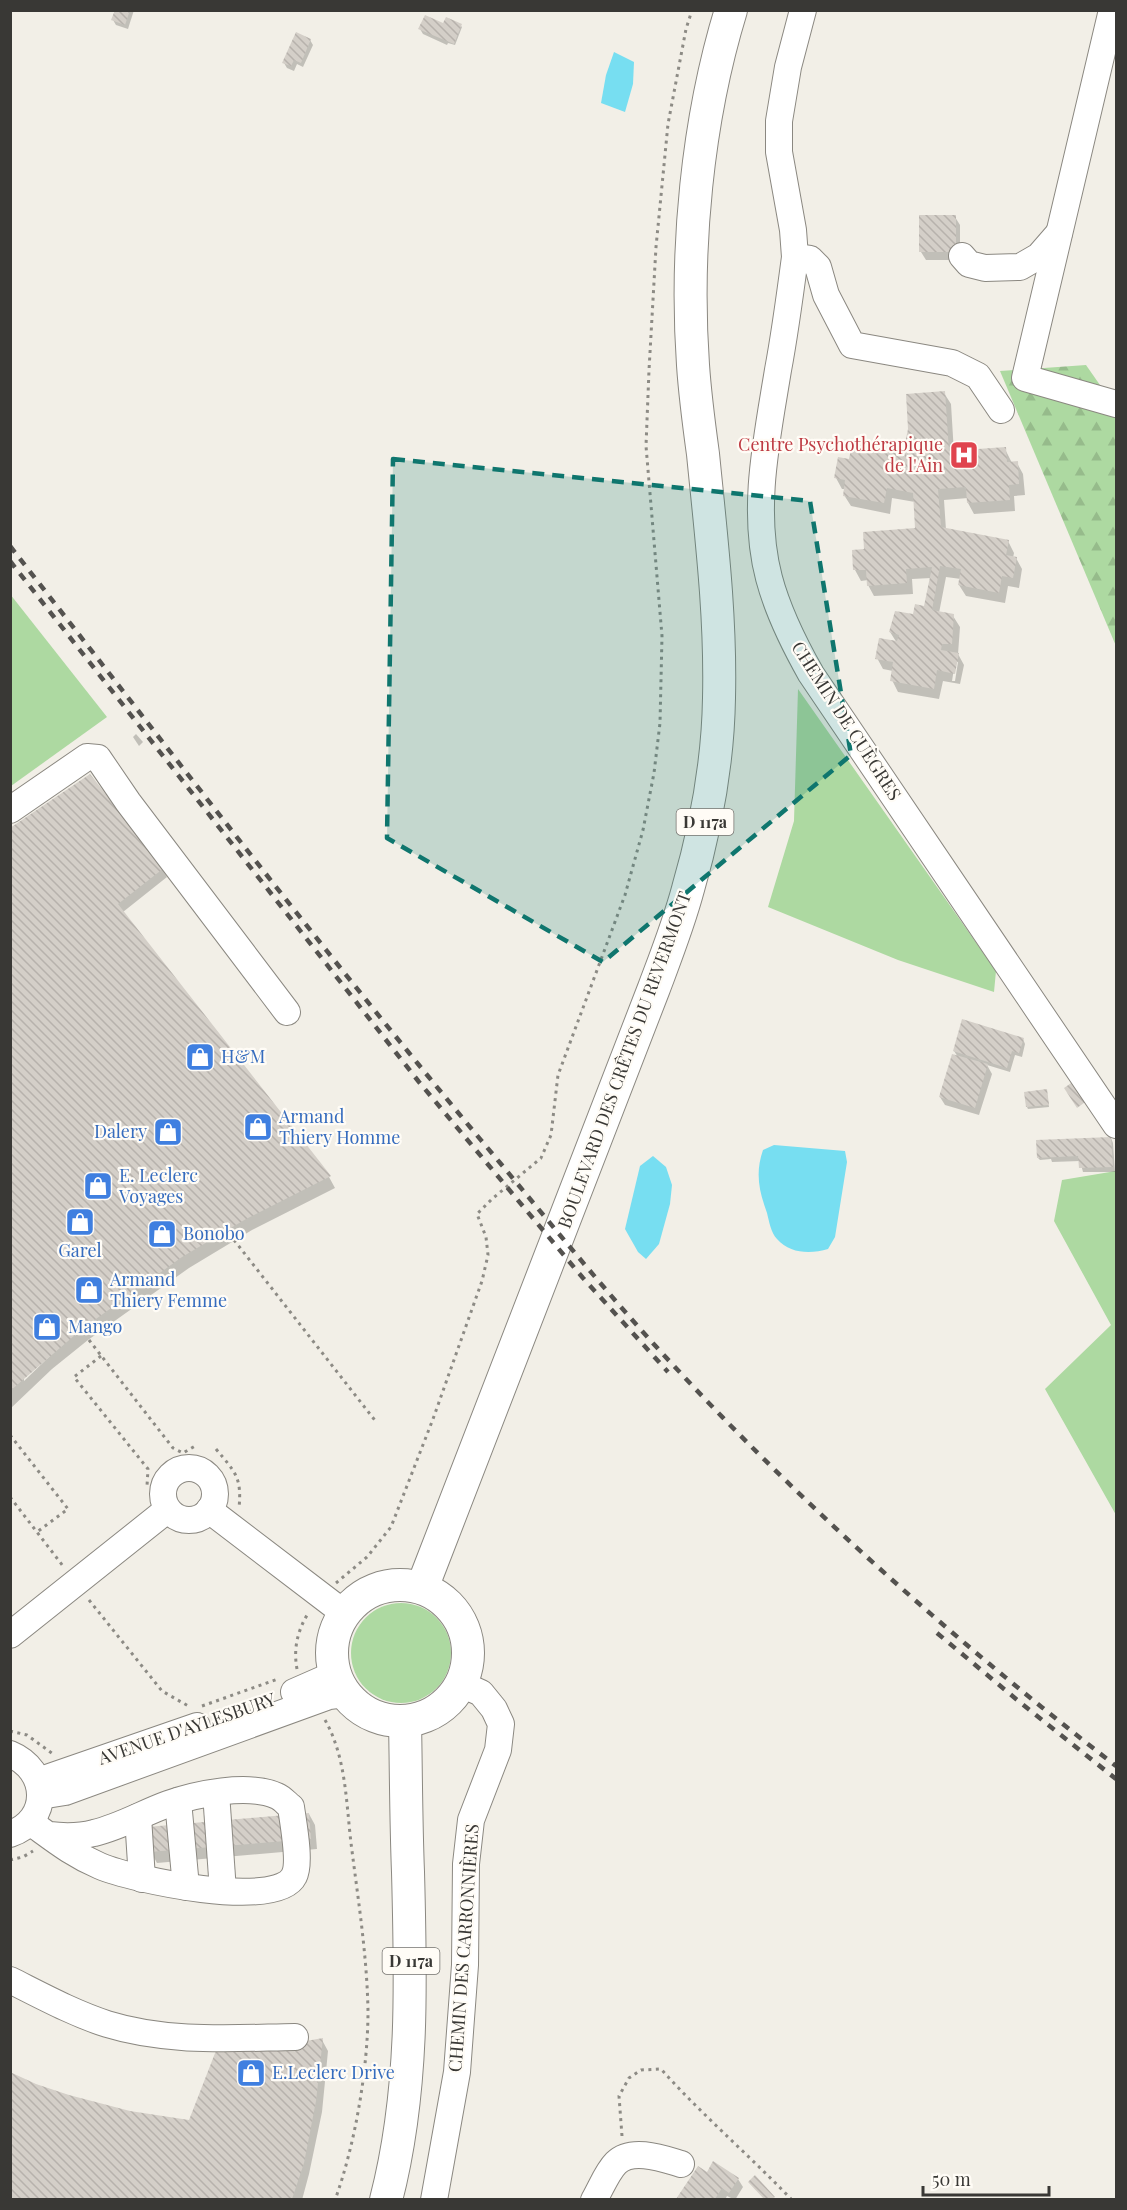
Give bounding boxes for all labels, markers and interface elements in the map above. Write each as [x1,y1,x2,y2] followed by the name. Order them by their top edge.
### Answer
[738,432,943,477] place label: Centre Psychothérapique de l'Ain
[948,439,980,471] hospital icon: Centre Psychothérapique de l'Ain
[786,636,907,805] street label: CHEMIN DE CUÈGRES
[676,809,734,835] road number: D 117a
[552,888,696,1231] street label: BOULEVARD DES CRÊTES DU REVERMONT
[184,1041,216,1073] shop icon: H&M
[221,1044,265,1068] place label: H&M
[278,1104,400,1149] place label: Armand Thiery Homme
[242,1111,274,1143] shop icon: Armand Thiery Homme
[152,1116,184,1148] shop icon: Dalery
[94,1119,147,1143] place label: Dalery
[118,1163,198,1208] place label: E. Leclerc Voyages
[82,1170,114,1202] shop icon: E. Leclerc Voyages
[64,1206,96,1238] shop icon: Garel
[146,1218,178,1250] shop icon: Bonobo
[183,1221,245,1245] place label: Bonobo
[58,1238,102,1262] place label: Garel
[109,1267,227,1312] place label: Armand Thiery Femme
[73,1274,105,1306] shop icon: Armand Thiery Femme
[31,1311,63,1343] shop icon: Mango
[68,1314,122,1338] place label: Mango
[94,1686,279,1770] street label: AVENUE D'AYLESBURY
[442,1823,484,2073] street label: CHEMIN DES CARRONNIÈRES
[382,1948,440,1974] road number: D 117a
[235,2057,267,2089] shop icon: E.Leclerc Drive
[272,2060,395,2084] place label: E.Leclerc Drive
[923,2159,1049,2197] scale bar
[932,2167,971,2191] text: 50 m

